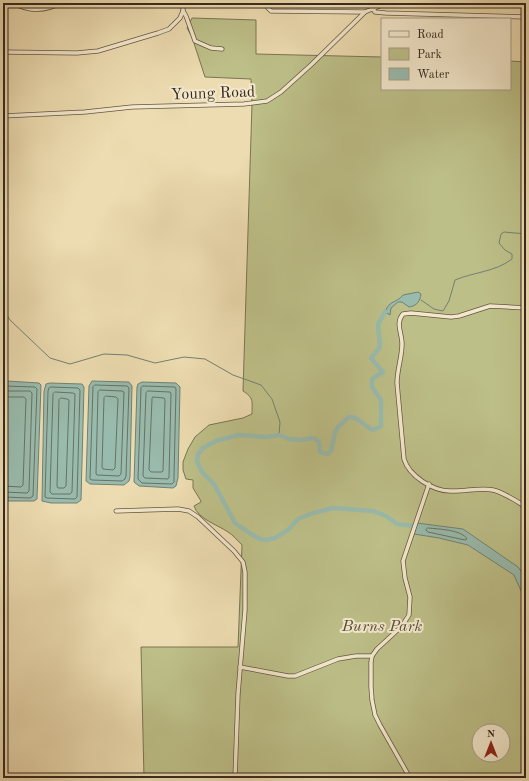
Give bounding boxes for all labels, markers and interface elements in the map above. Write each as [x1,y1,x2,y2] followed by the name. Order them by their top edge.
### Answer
[381,18,511,90] legend
[417,29,444,41] text: Road
[417,49,442,61] text: Park
[417,69,450,81] text: Water
[171,85,256,103] street label: Young Road
[341,619,422,635] park label: Burns Park
[471,723,511,763] north arrow
[487,729,496,740] text: N

